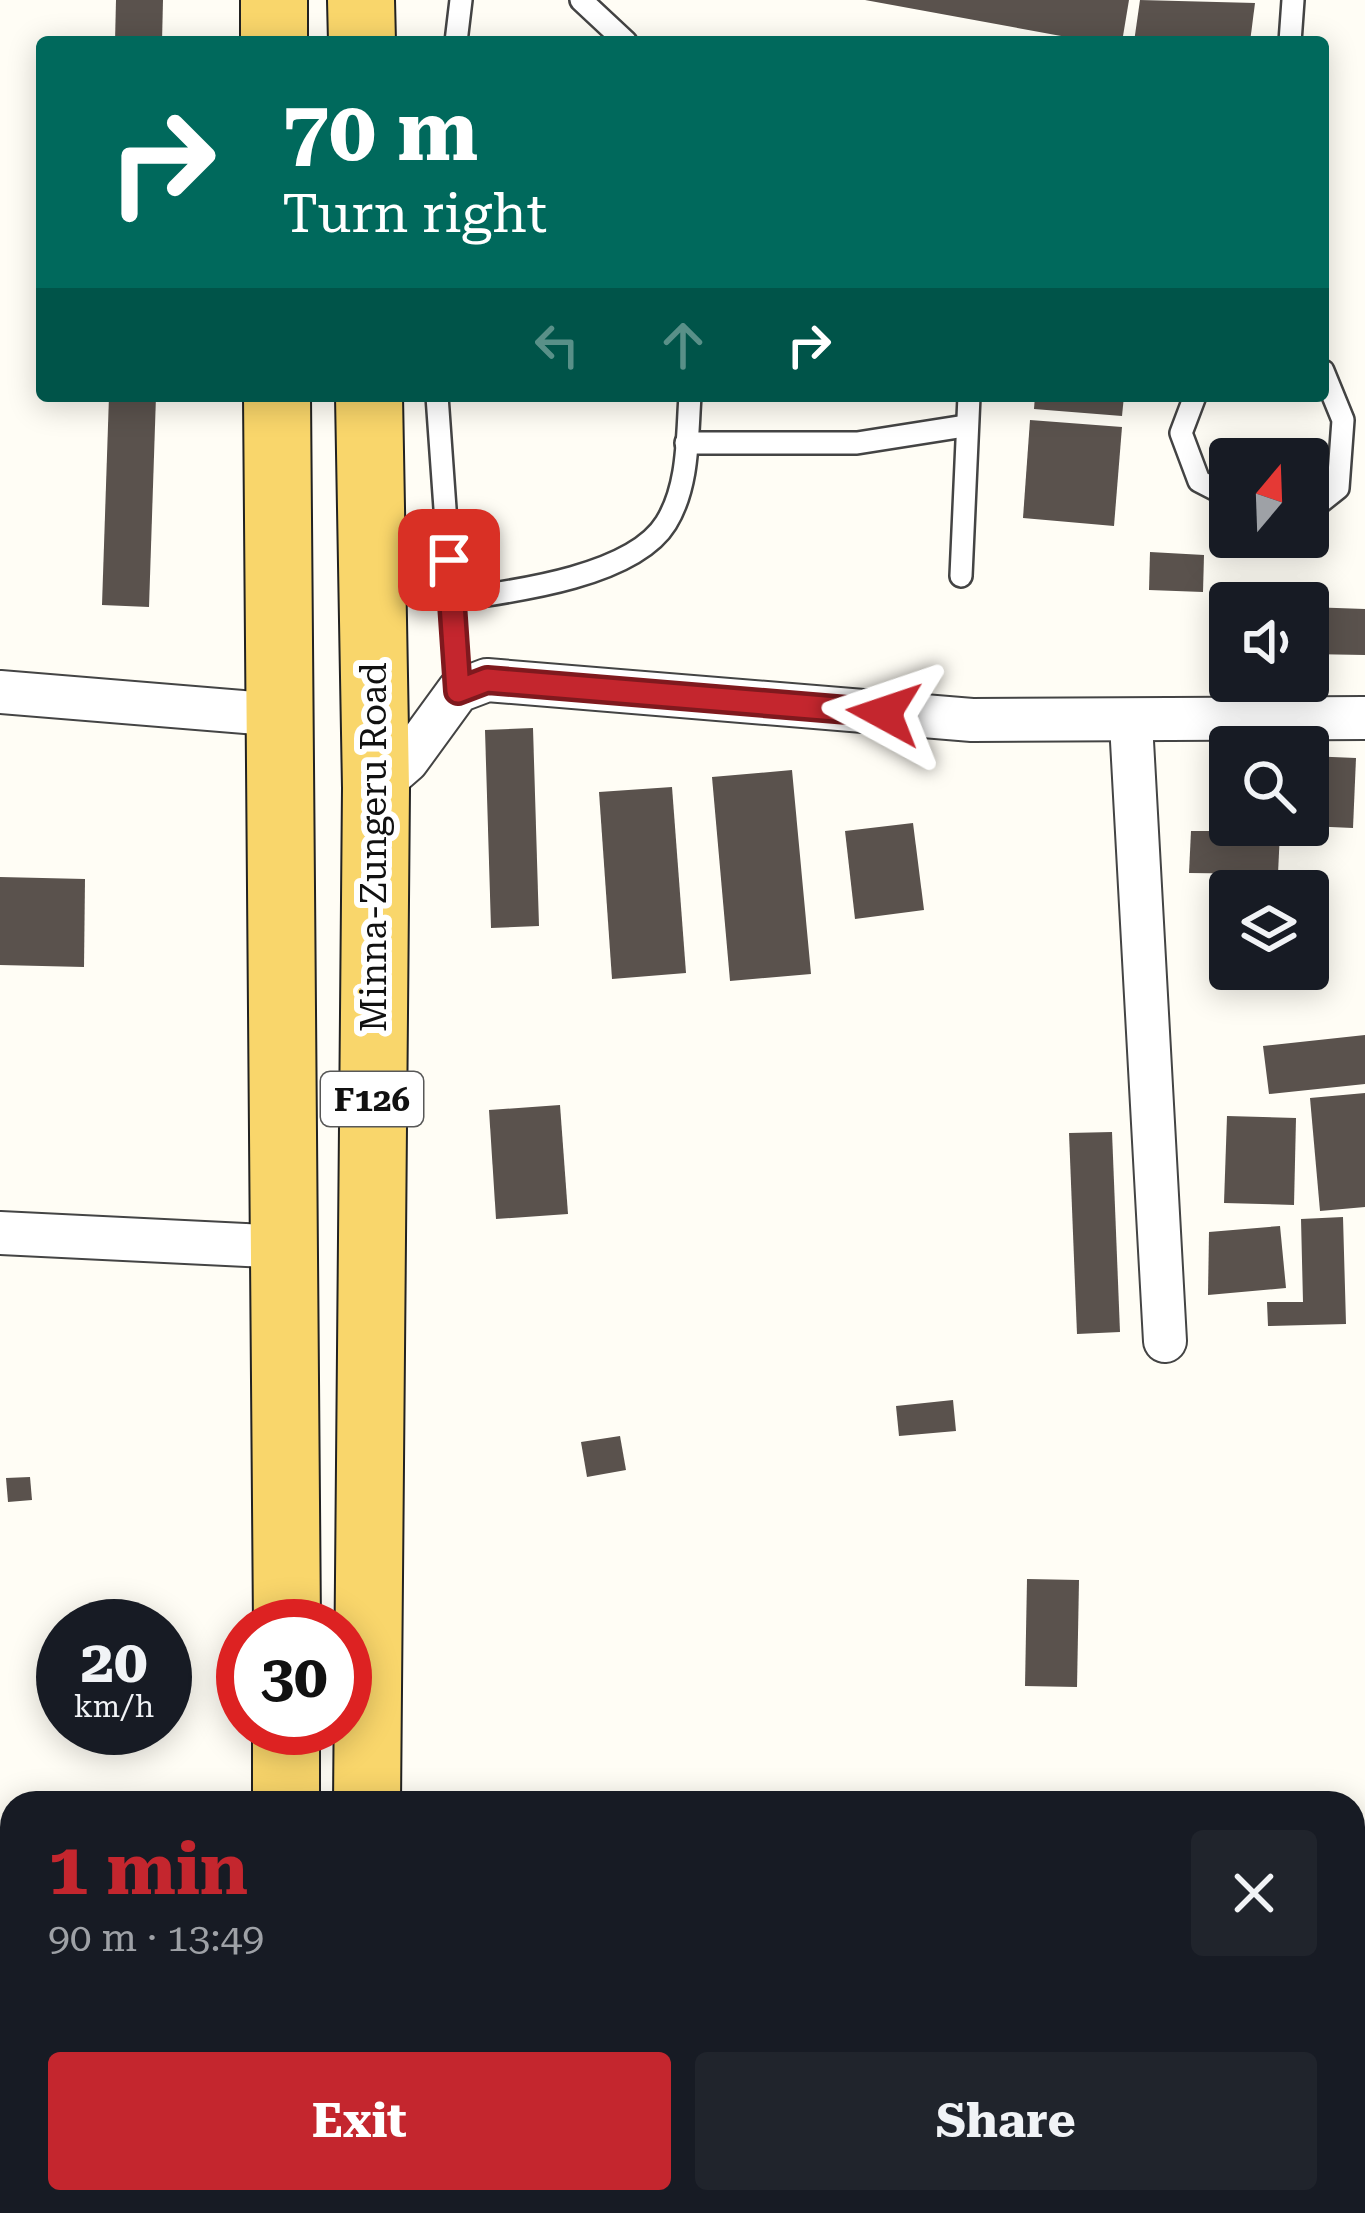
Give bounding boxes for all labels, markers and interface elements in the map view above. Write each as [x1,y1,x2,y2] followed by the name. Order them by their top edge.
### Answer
[282,82,478,180] text: 70 m
[84,84,240,240] icon: right
[282,182,547,245] text: Turn right
[524,312,590,378] icon: left
[650,312,716,378] icon: ahead
[776,312,842,378] icon: right
[1209,438,1329,558] north arrow
[1209,438,1329,990] map controls
[398,509,500,611] pin
[416,527,482,593] icon: arrive
[1209,582,1329,702] button: sound
[821,650,947,776] position arrow
[353,662,395,1032] street label: Minna-Zungeru Road
[1209,726,1329,846] button: search
[1209,870,1329,990] button: layers
[321,1072,423,1126] road number: F126
[216,1599,372,1755] speed limit sign: 30
[80,1626,148,1697] text: 20
[74,1689,154,1724] text: km/h
[48,1827,248,1912] text: 1 min
[1191,1830,1317,1956] button: close
[48,1915,264,1961] text: 90 m · 13:49
[48,2052,671,2190] button: Exit
[695,2052,1317,2190] button: Share

